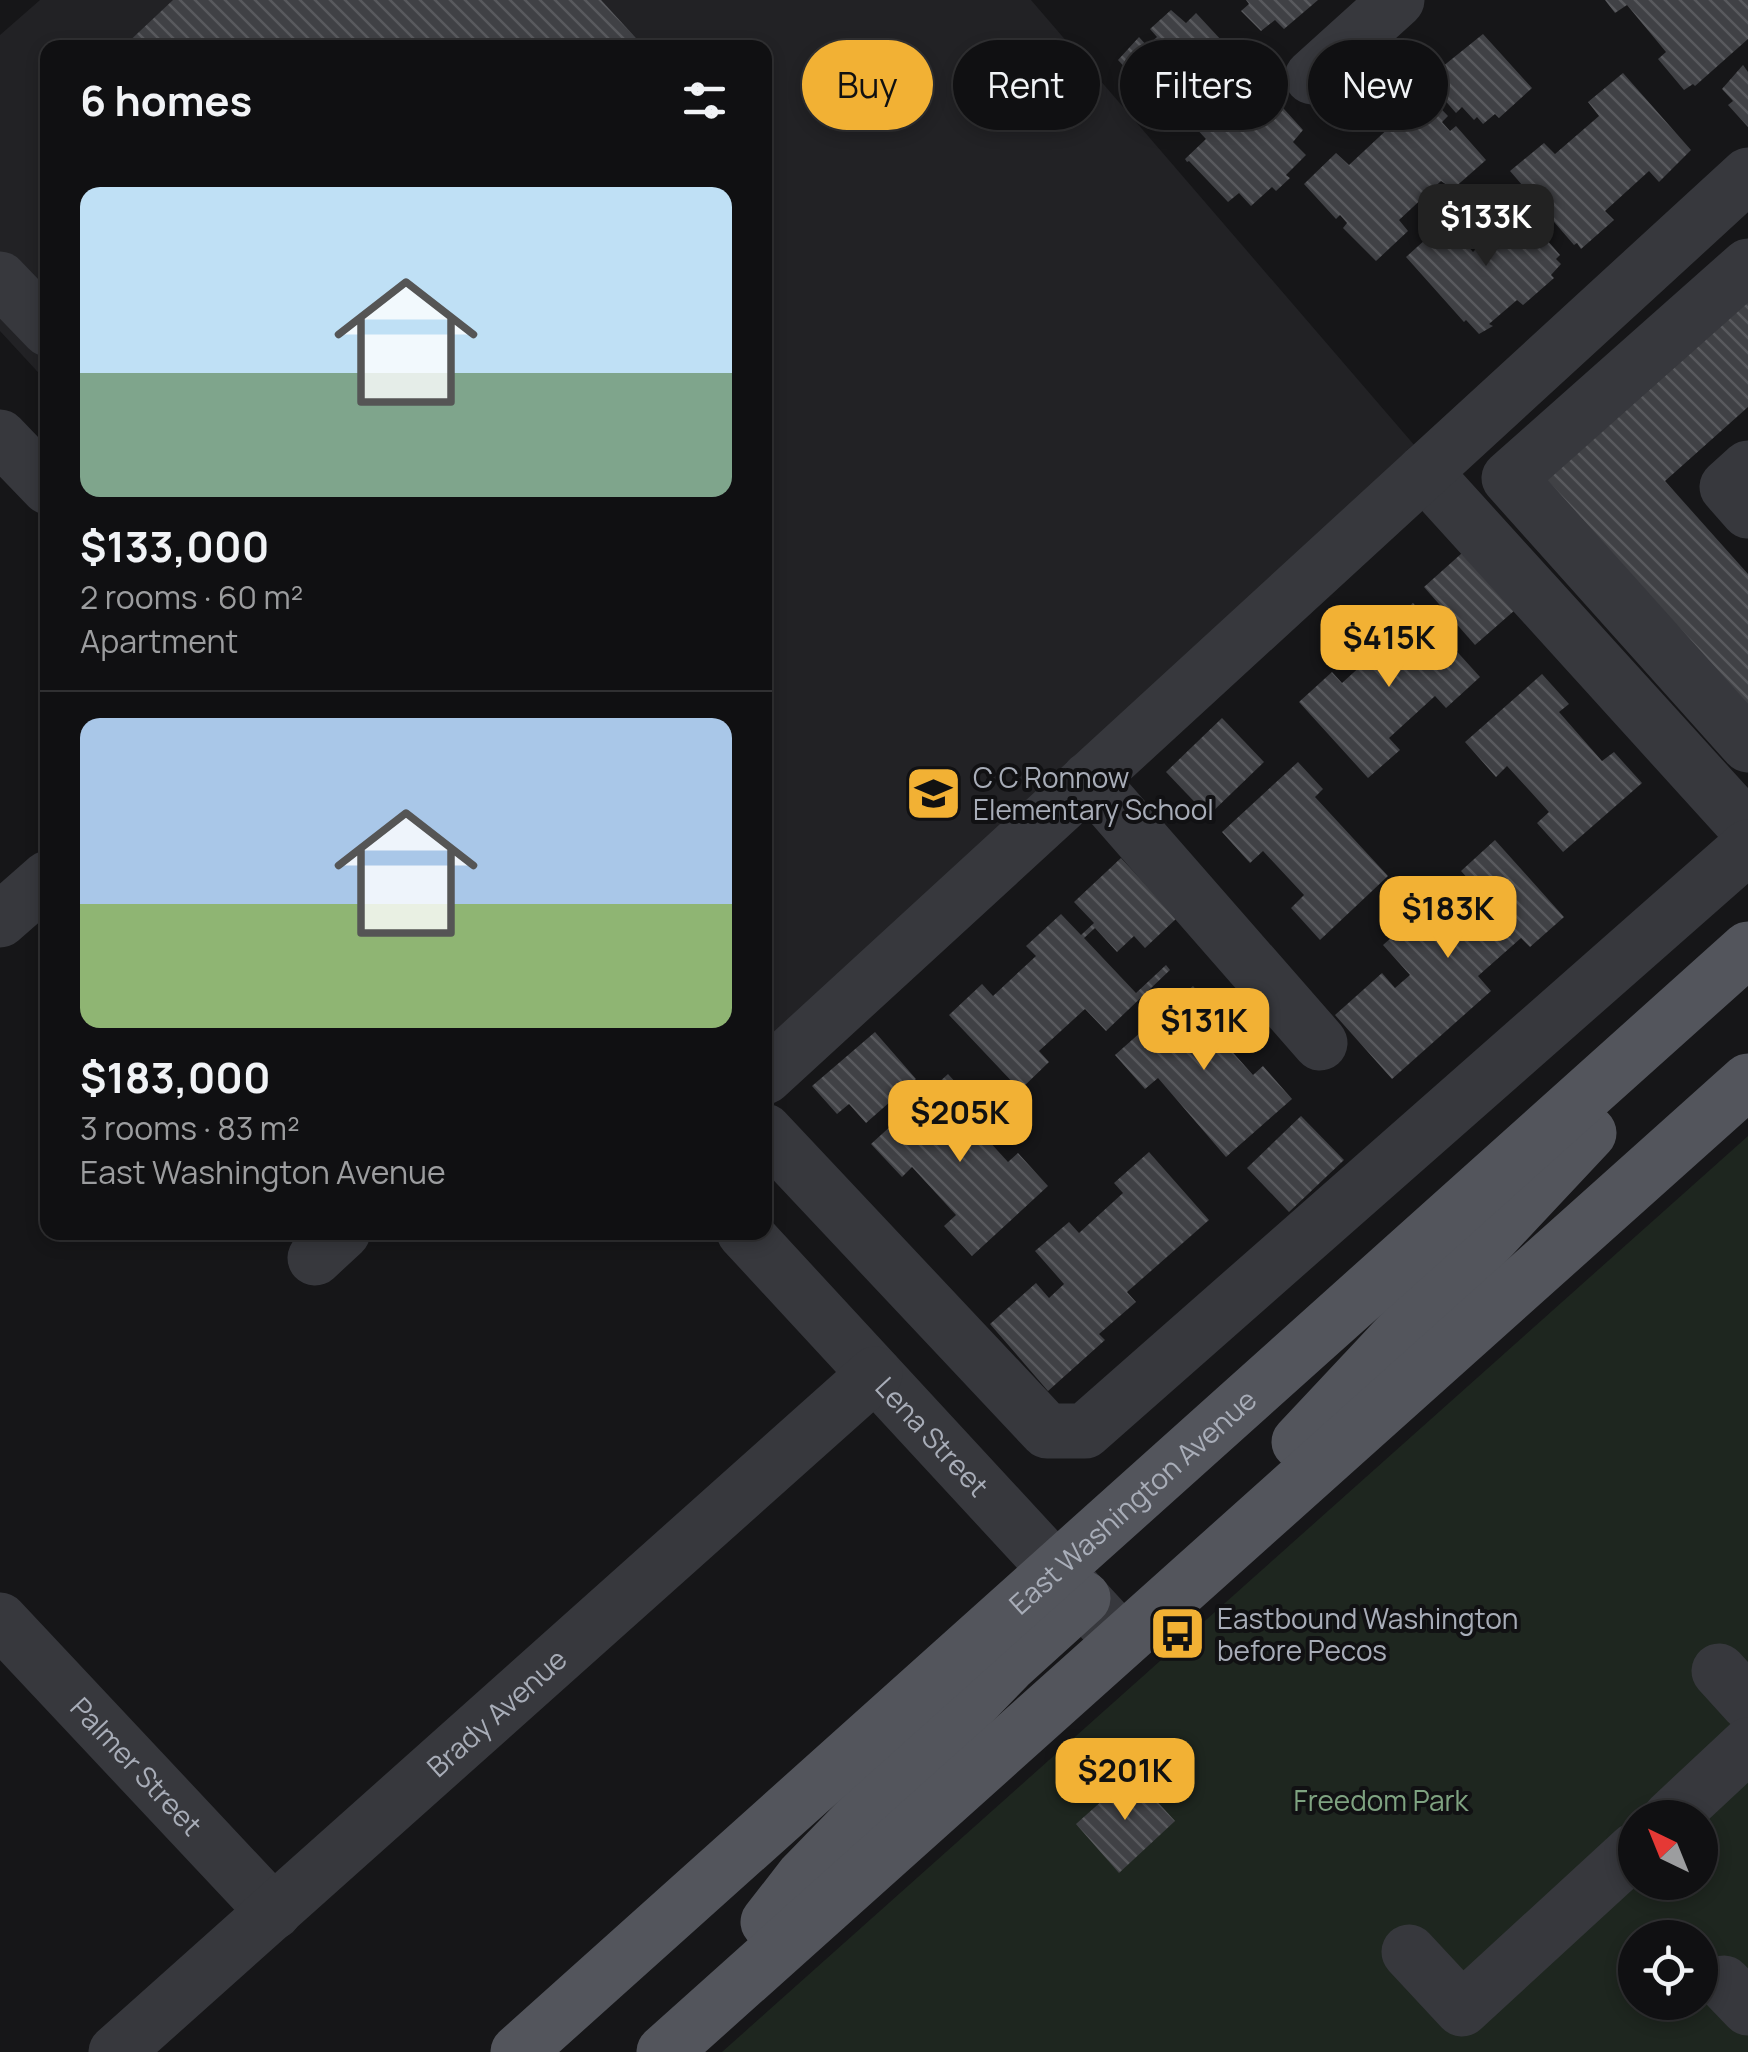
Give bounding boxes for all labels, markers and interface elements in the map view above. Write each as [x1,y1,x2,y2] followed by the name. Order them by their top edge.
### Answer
[802,40,933,130] chip: Buy
[953,40,1100,130] chip: Rent
[1120,40,1288,130] chip: Filters
[1308,40,1448,130] chip: New
[80,71,252,129] text: 6 homes
[677,73,732,128] icon: filters
[1416,184,1556,269] pin: $133K
[1440,194,1532,238] text: $133K
[316,252,496,432] icon: home
[80,517,269,575] text: $133,000
[80,575,303,619] text: 2 rooms · 60 m²
[1319,605,1459,690] pin: $415K
[1342,615,1436,659] text: $415K
[80,619,238,663] text: Apartment
[973,758,1214,828] place label: C C Ronnow Elementary School
[904,763,964,823] school or university icon: C C Ronnow Elementary School
[316,783,496,963] icon: home
[1378,876,1518,961] pin: $183K
[1401,886,1495,930] text: $183K
[1134,988,1274,1073] pin: $131K
[1160,998,1248,1042] text: $131K
[80,1048,271,1106] text: $183,000
[890,1080,1030,1165] pin: $205K
[910,1090,1010,1134] text: $205K
[80,1106,300,1150] text: 3 rooms · 83 m²
[80,1150,446,1194] text: East Washington Avenue
[868,1368,998,1504] street label: Lena Street
[1000,1380,1264,1622] street label: East Washington Avenue
[1217,1599,1518,1669] place label: Eastbound Washington before Pecos
[1148,1604,1208,1664] bus stop icon: Eastbound Washington before Pecos
[418,1640,574,1785] street label: Brady Avenue
[63,1689,211,1843] street label: Palmer Street
[1055,1738,1195,1823] pin: $201K
[1078,1748,1172,1792] text: $201K
[1294,1781,1470,1819] park label: Freedom Park
[1618,1800,1718,1900] north arrow
[1618,1800,1718,2020] map controls
[1618,1920,1718,2020] button: locate

